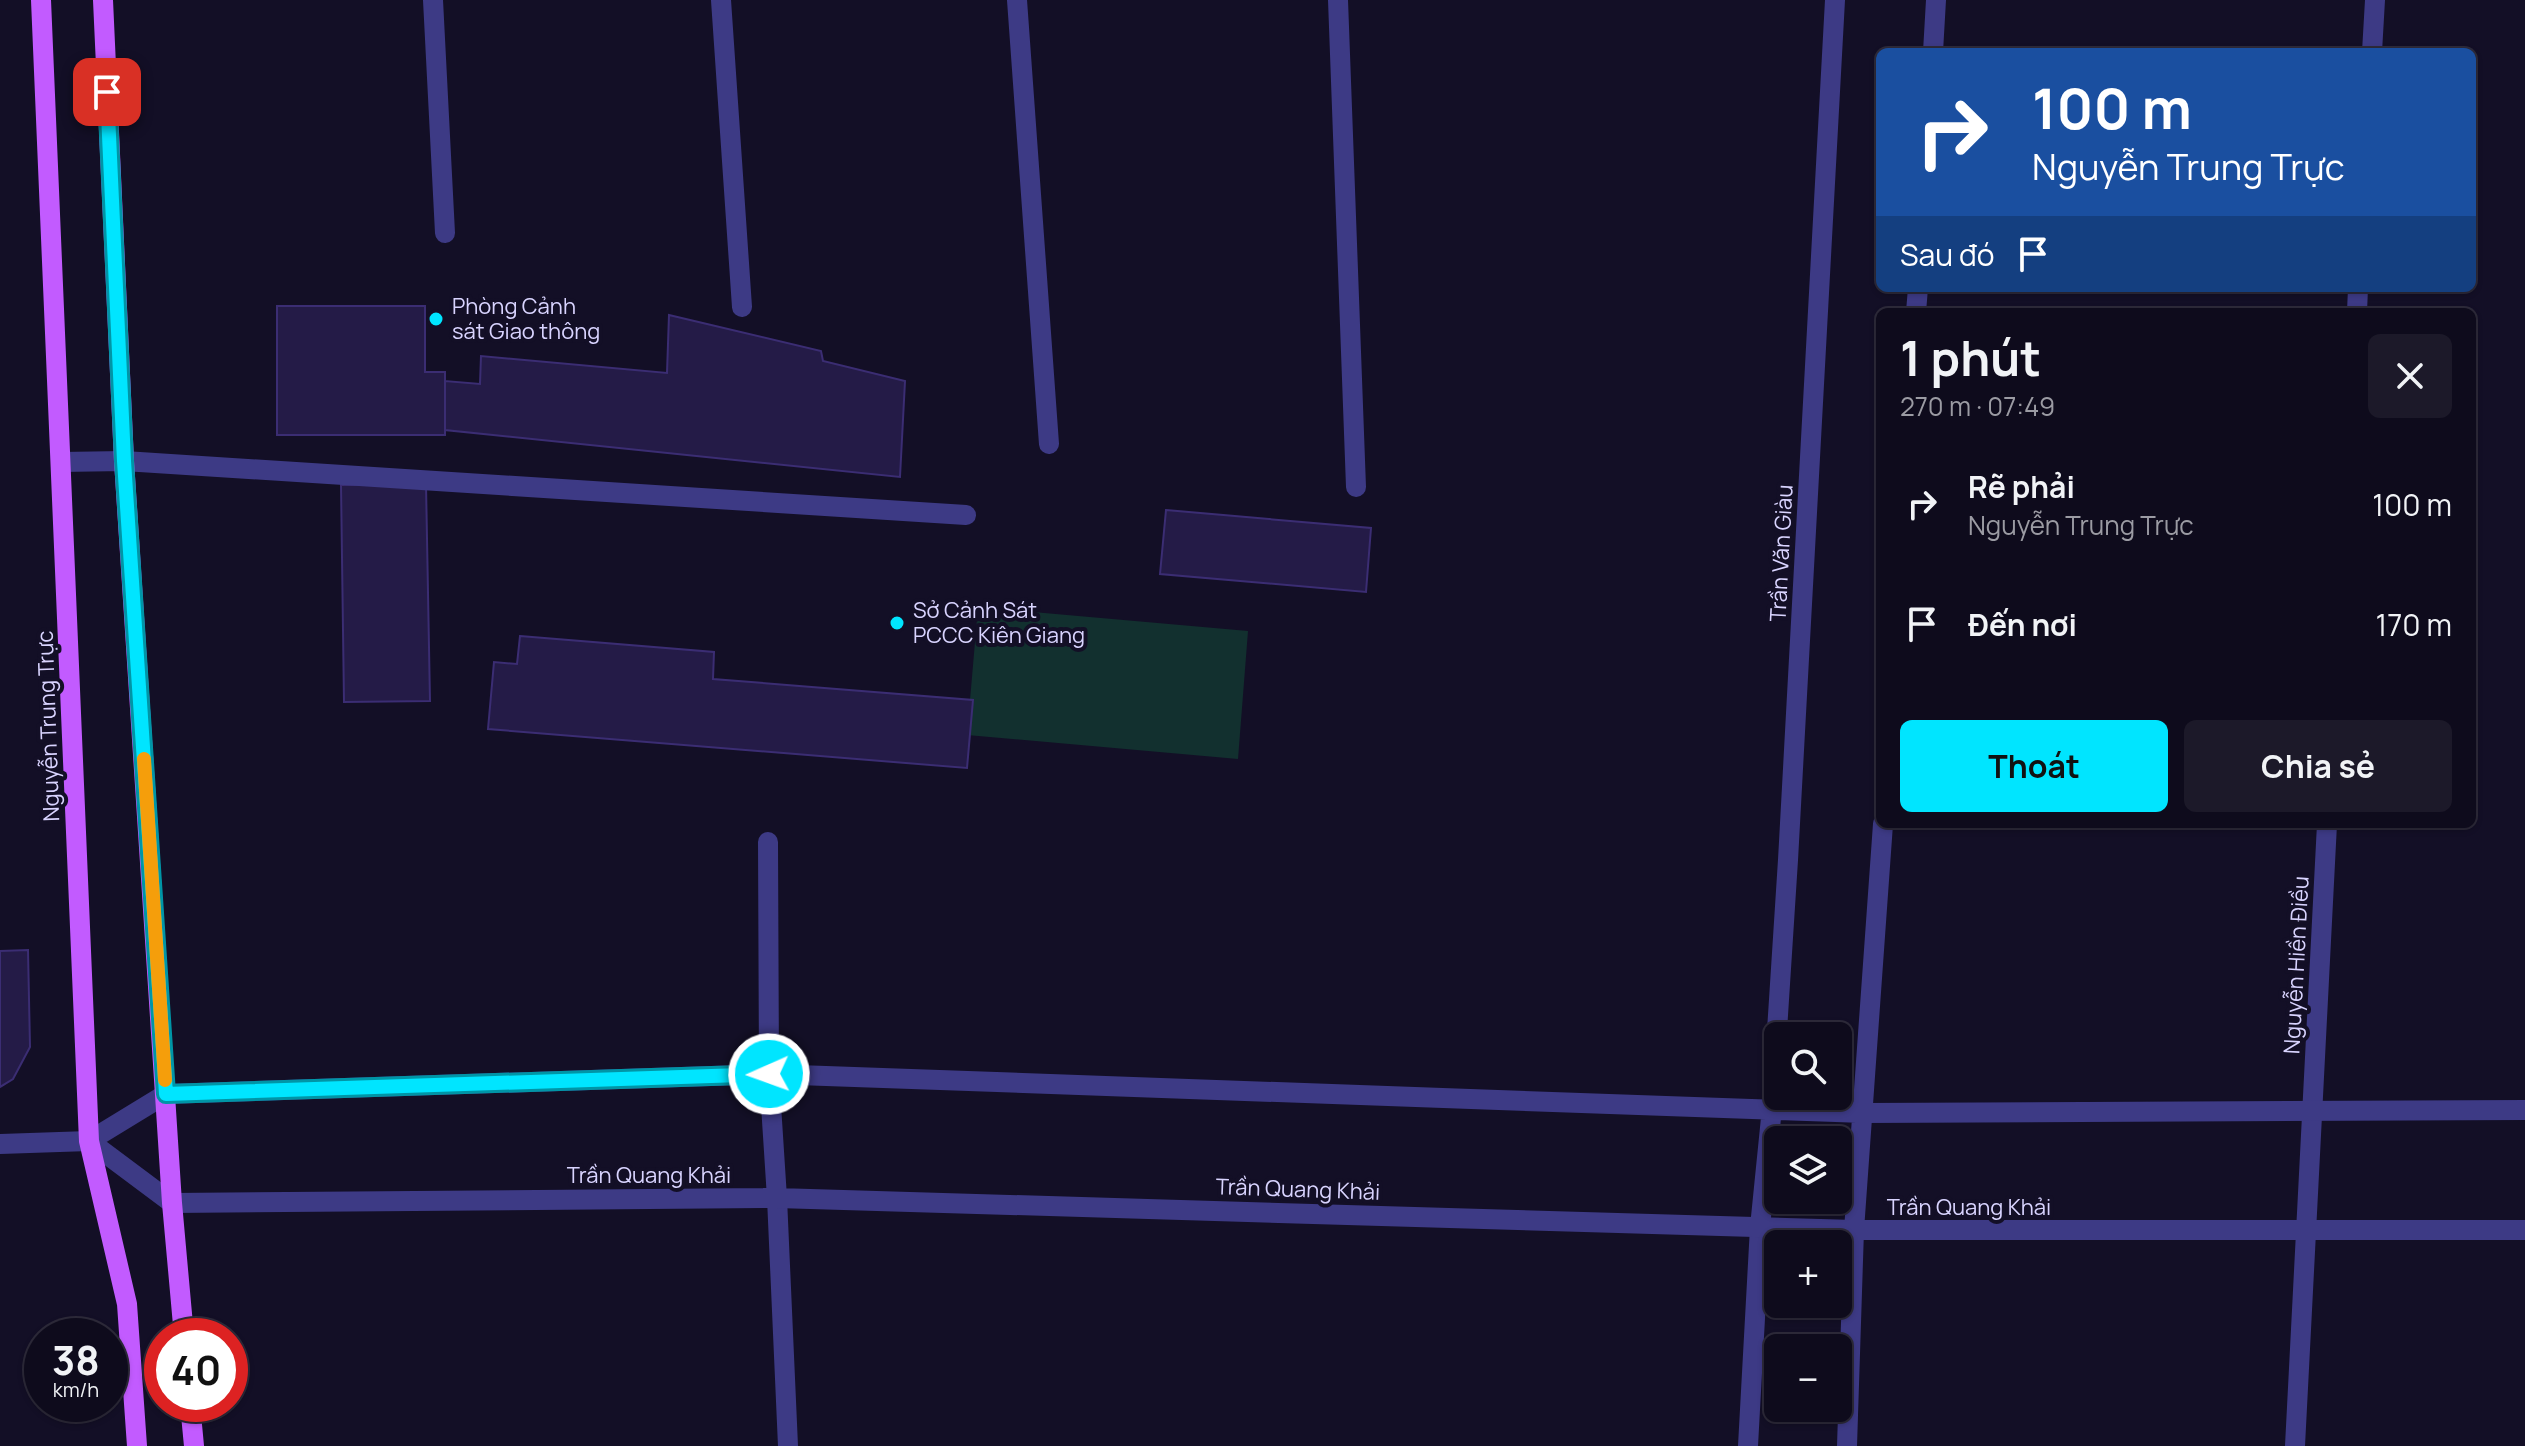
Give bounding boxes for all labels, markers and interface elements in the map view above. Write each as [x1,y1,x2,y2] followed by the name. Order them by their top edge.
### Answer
[73,58,141,126] pin
[2032,69,2192,146] text: 100 m
[85,70,129,114] icon: arrive
[1900,80,2004,184] icon: right
[2032,142,2345,191] text: Nguyễn Trung Trực
[2011,232,2055,276] icon: arrive
[1900,234,1995,275] text: Sau đó
[452,291,600,346] place label: Phòng Cảnh sát Giao thông
[427,310,445,328] marker: Phòng Cảnh sát Giao thông
[1900,325,2041,390] text: 1 phút
[2368,334,2452,418] button: close
[1900,388,2055,424] text: 270 m · 07:49
[1968,466,2075,507] text: Rẽ phải
[1900,482,1944,526] icon: right
[1762,484,1800,622] street label: Trần Văn Giàu
[2372,484,2452,525] text: 100 m
[1968,507,2194,543] text: Nguyễn Trung Trực
[913,595,1085,650] place label: Sở Cảnh Sát PCCC Kiên Giang
[1900,602,1944,646] icon: arrive
[1968,604,2077,645] text: Đến nơi
[2375,604,2452,645] text: 170 m
[888,614,906,632] marker: Sở Cảnh Sát PCCC Kiên Giang
[30,630,66,822] street label: Nguyễn Trung Trực
[1900,720,2168,812] button: Thoát
[2184,720,2452,812] button: Chia sẻ
[2276,875,2316,1055] street label: Nguyễn Hiền Điều
[1764,1022,1852,1422] map controls
[1764,1022,1852,1110] button: search
[727,1032,811,1116] position arrow
[1764,1126,1852,1214] button: layers
[567,1160,731,1190] street label: Trần Quang Khải
[1215,1171,1381,1207] street label: Trần Quang Khải
[1887,1192,2051,1222] street label: Trần Quang Khải
[1764,1230,1852,1318] button: +
[144,1318,248,1422] speed limit sign: 40
[52,1332,100,1387] text: 38
[1764,1334,1852,1422] button: −
[53,1376,99,1403] text: km/h

